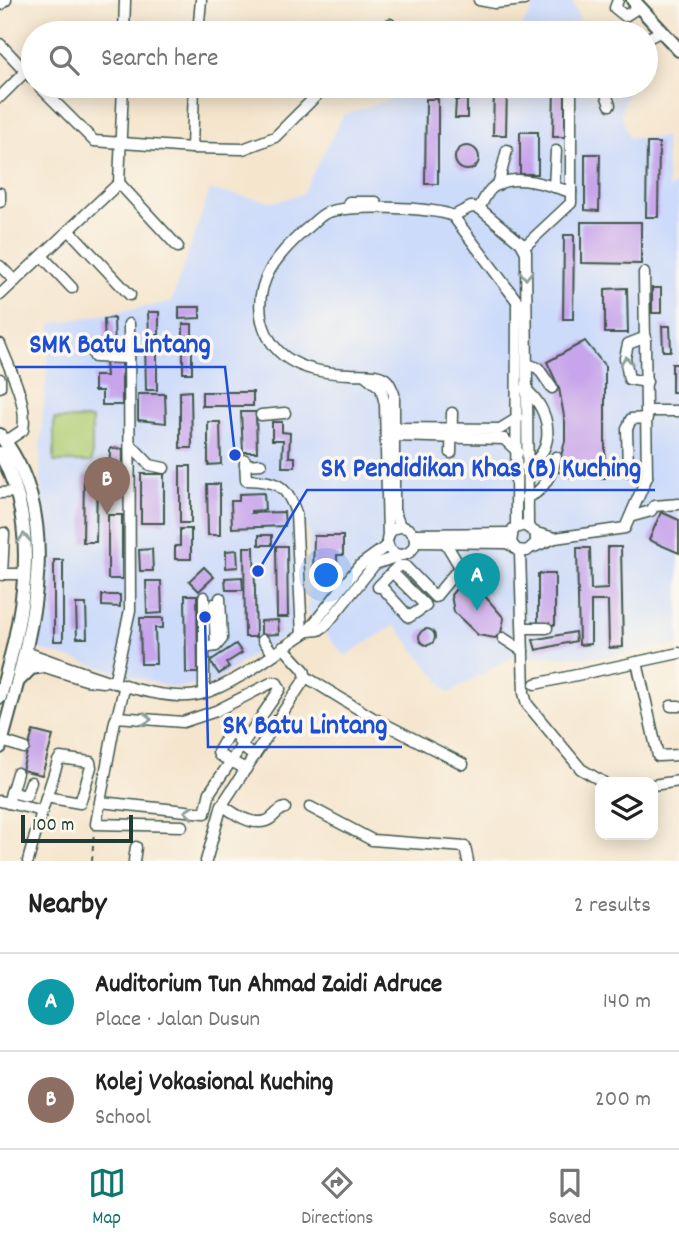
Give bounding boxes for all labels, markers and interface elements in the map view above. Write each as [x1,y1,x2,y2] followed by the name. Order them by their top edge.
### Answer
[21,21,658,98] search box
[45,41,83,79] icon: search
[101,41,219,78] text: Search here
[518,271,534,281] one-way arrow
[15,318,225,367] callout: SMK Batu Lintang
[29,327,211,367] text: SMK Batu Lintang
[619,355,634,366] one-way arrow
[307,441,655,490] callout: SK Pendidikan Khas (B) Kuching
[321,451,641,491] text: SK Pendidikan Khas (B) Kuching
[84,457,130,515] pin: B
[17,532,32,543] one-way arrow
[454,553,500,611] pin: A
[309,558,343,592] your location
[208,698,402,747] callout: SK Batu Lintang
[222,708,388,748] text: SK Batu Lintang
[142,711,153,726] one-way arrow
[595,777,658,840] map controls
[595,777,658,840] button: layers
[183,804,195,819] one-way arrow
[21,812,133,844] scale bar
[32,813,74,840] text: 100 m
[28,885,106,928] text: Nearby
[574,890,651,923] text: 2 results
[95,967,442,1004] text: Auditorium Tun Ahmad Zaidi Adruce
[45,986,57,1019] text: A
[603,986,651,1019] text: 140 m
[95,1004,260,1037] text: Place · Jalan Dusun
[95,1065,333,1102] text: Kolej Vokasional Kuching
[46,1084,56,1117] text: B
[595,1084,651,1117] text: 200 m
[95,1102,151,1135] text: School
[88,1164,126,1233] tab: Map
[301,1164,373,1233] tab: Directions
[549,1164,591,1233] tab: Saved

